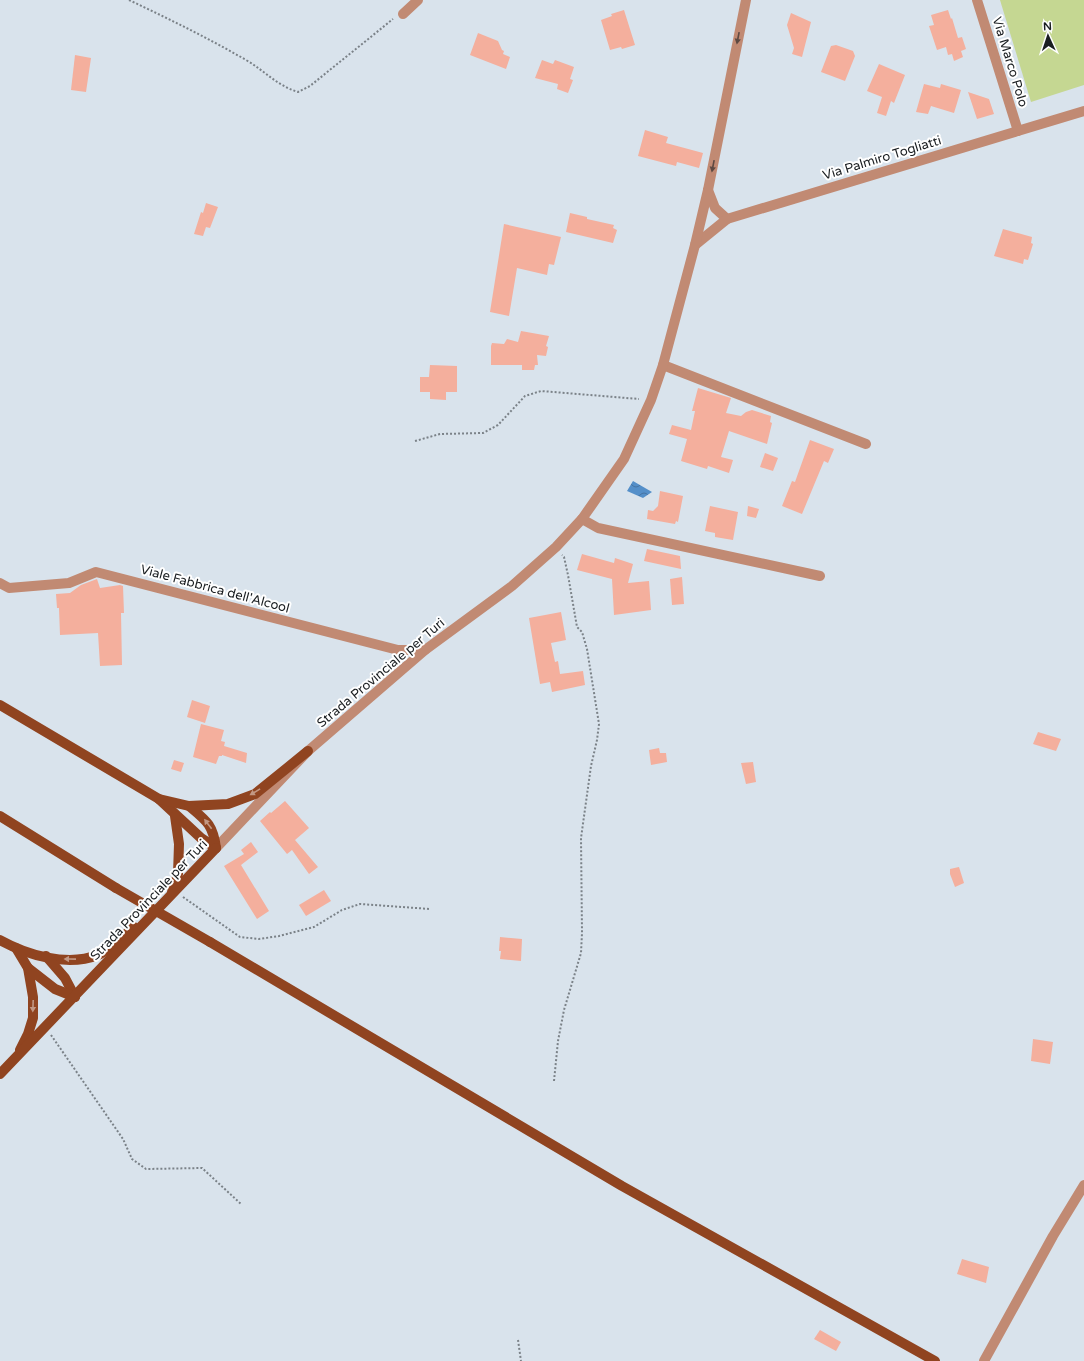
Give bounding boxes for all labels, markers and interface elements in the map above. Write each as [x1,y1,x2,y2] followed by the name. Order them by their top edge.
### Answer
[989,15,1031,109] street label: Via Marco Polo
[1028,16,1068,56] north arrow
[1043,20,1052,33] text: N
[735,32,741,44] one-way arrow
[821,132,943,184] street label: Via Palmiro Togliatti
[709,160,715,172] one-way arrow
[139,561,291,617] street label: Viale Fabbrica dell'Alcool
[314,615,448,731] street label: Strada Provinciale per Turi
[249,789,261,796] one-way arrow
[204,819,212,830] one-way arrow
[87,836,211,964] street label: Strada Provinciale per Turi
[64,956,76,963] one-way arrow
[30,1000,36,1013] one-way arrow

